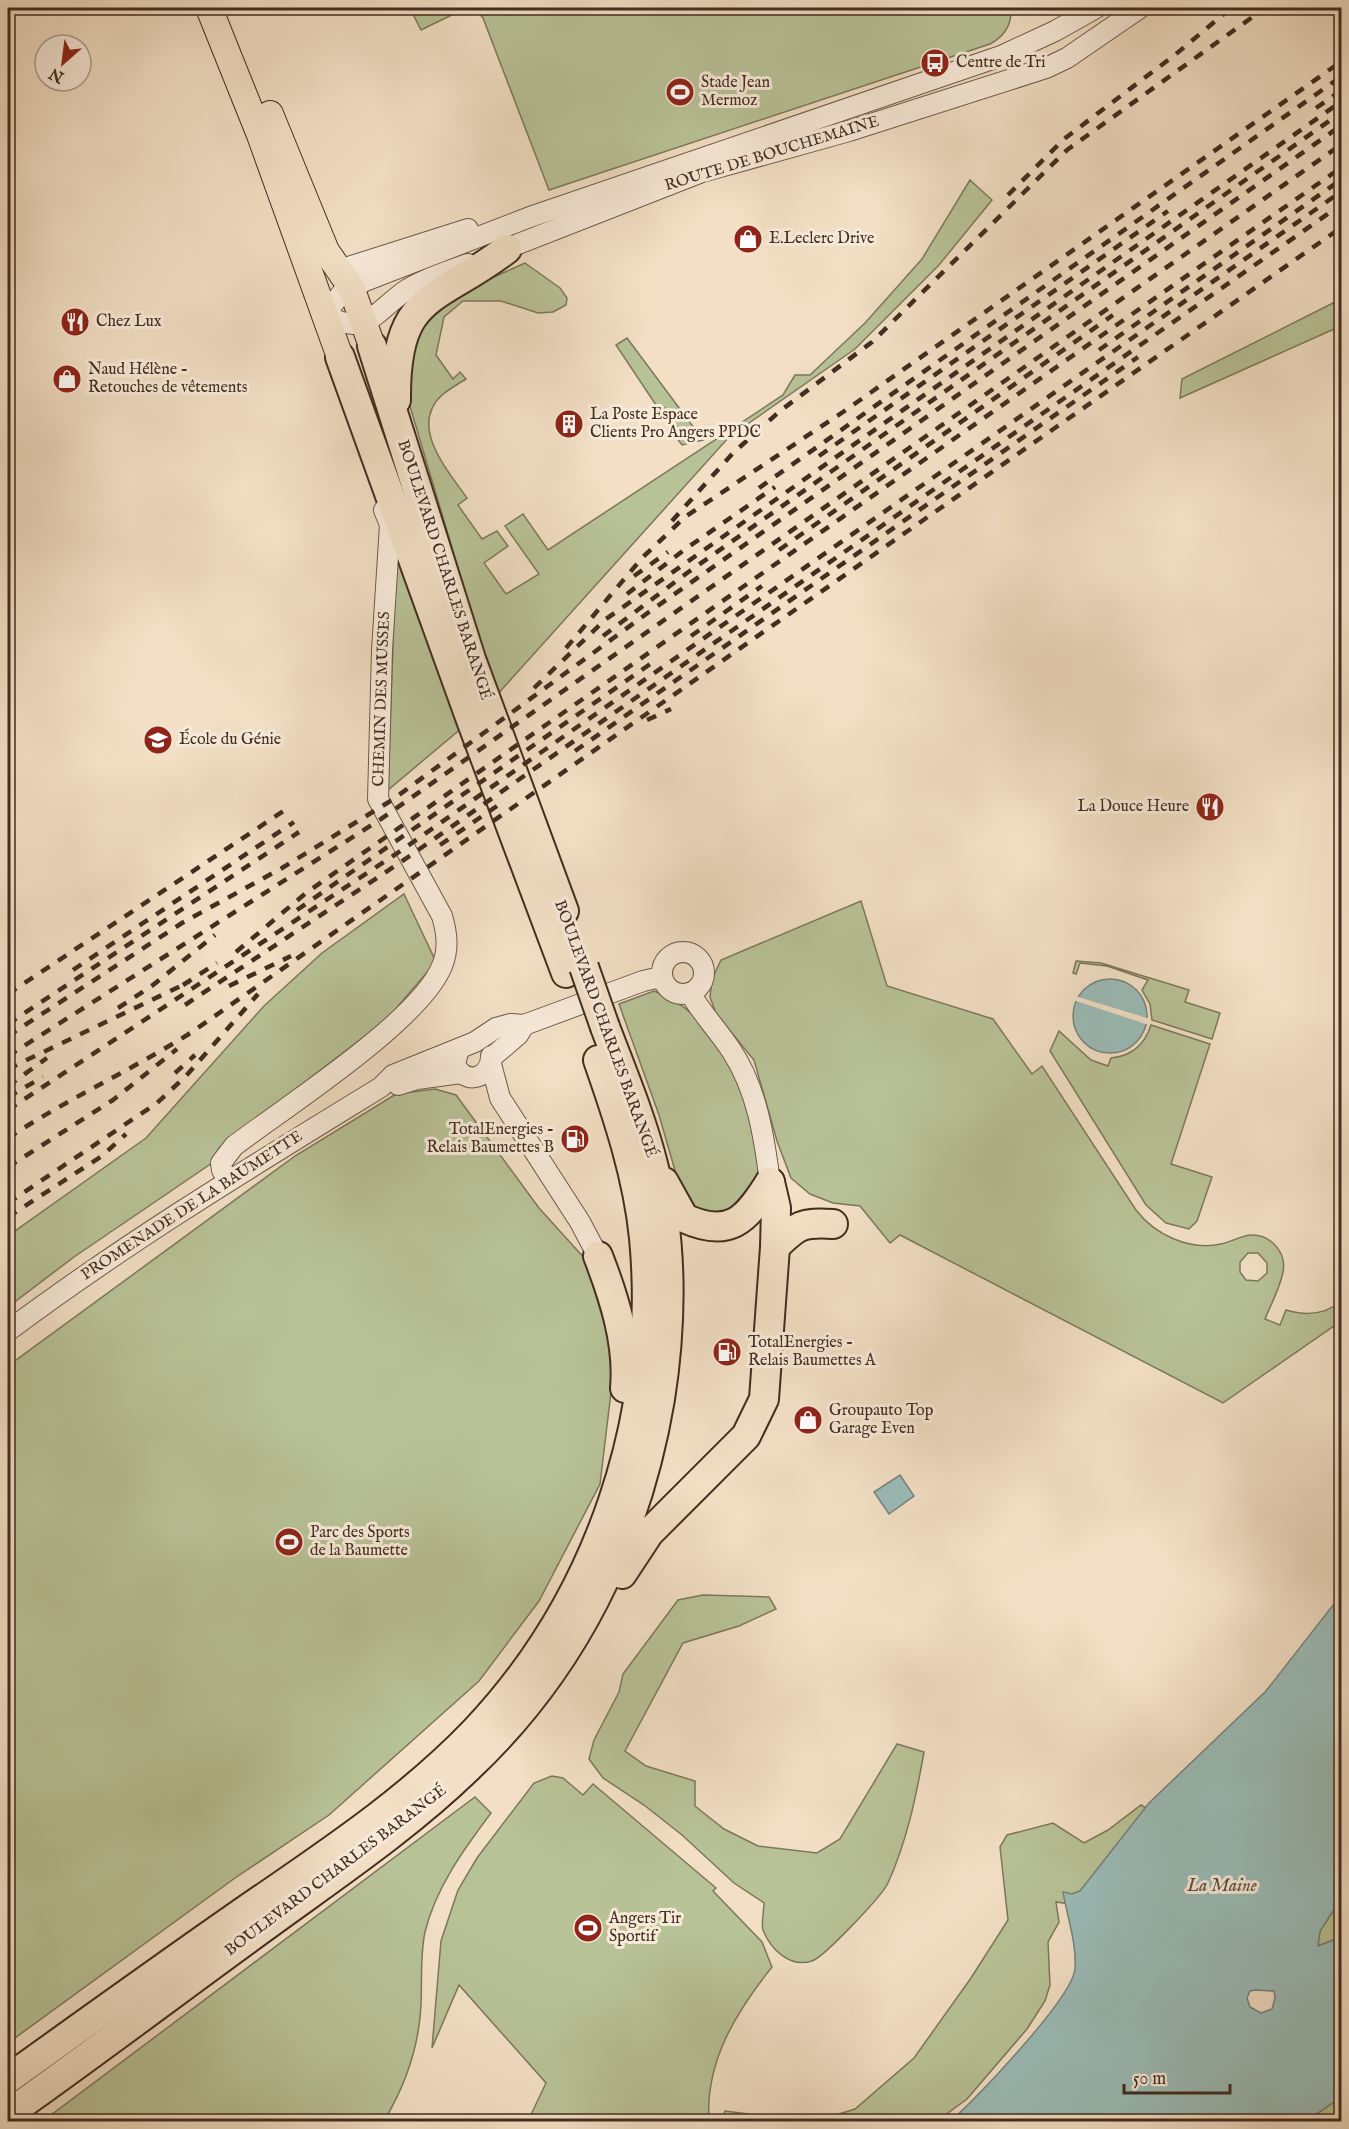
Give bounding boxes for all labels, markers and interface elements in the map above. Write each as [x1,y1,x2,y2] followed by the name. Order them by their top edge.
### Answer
[33,33,93,93] north arrow
[919,47,951,79] bus stop icon: Centre de Tri
[956,53,1045,73] place label: Centre de Tri
[46,62,69,87] text: N
[701,73,770,111] place label: Stade Jean Mermoz
[664,76,696,108] sports icon: Stade Jean Mermoz
[662,112,882,196] street label: ROUTE DE BOUCHEMAINE
[732,223,764,255] shop icon: E.Leclerc Drive
[769,229,874,249] place label: E.Leclerc Drive
[59,306,91,338] restaurant icon: Chez Lux
[96,312,162,332] place label: Chez Lux
[88,360,248,398] place label: Naud Hélène - Retouches de vêtements
[51,363,83,395] shop icon: Naud Hélène - Retouches de vêtements
[590,405,761,443] place label: La Poste Espace Clients Pro Angers PPDC
[553,408,585,440] building icon: La Poste Espace Clients Pro Angers PPDC
[392,437,498,703] street label: BOULEVARD CHARLES BARANGÉ
[369,611,395,787] street label: CHEMIN DES MUSSES
[142,724,174,756] school or university icon: École du Génie
[179,728,281,750] place label: École du Génie
[1194,791,1226,823] restaurant icon: La Douce Heure
[1077,797,1189,817] place label: La Douce Heure
[549,897,663,1160] street label: BOULEVARD CHARLES BARANGÉ
[426,1120,554,1158] place label: TotalEnergies - Relais Baumettes B
[559,1123,591,1155] fuel station icon: TotalEnergies - Relais Baumettes B
[78,1127,306,1285] street label: PROMENADE DE LA BAUMETTE
[748,1333,877,1371] place label: TotalEnergies - Relais Baumettes A
[711,1336,743,1368] fuel station icon: TotalEnergies - Relais Baumettes A
[829,1401,934,1439] place label: Groupauto Top Garage Even
[792,1404,824,1436] shop icon: Groupauto Top Garage Even
[310,1523,410,1561] place label: Parc des Sports de la Baumette
[273,1526,305,1558] sports icon: Parc des Sports de la Baumette
[220,1779,451,1961] street label: BOULEVARD CHARLES BARANGÉ
[1186,1875,1257,1898] water label: La Maine
[608,1909,681,1947] place label: Angers Tir Sportif
[572,1912,604,1944] sports icon: Angers Tir Sportif
[1124,2057,1230,2095] scale bar
[1133,2068,1166,2091] text: 50 m

